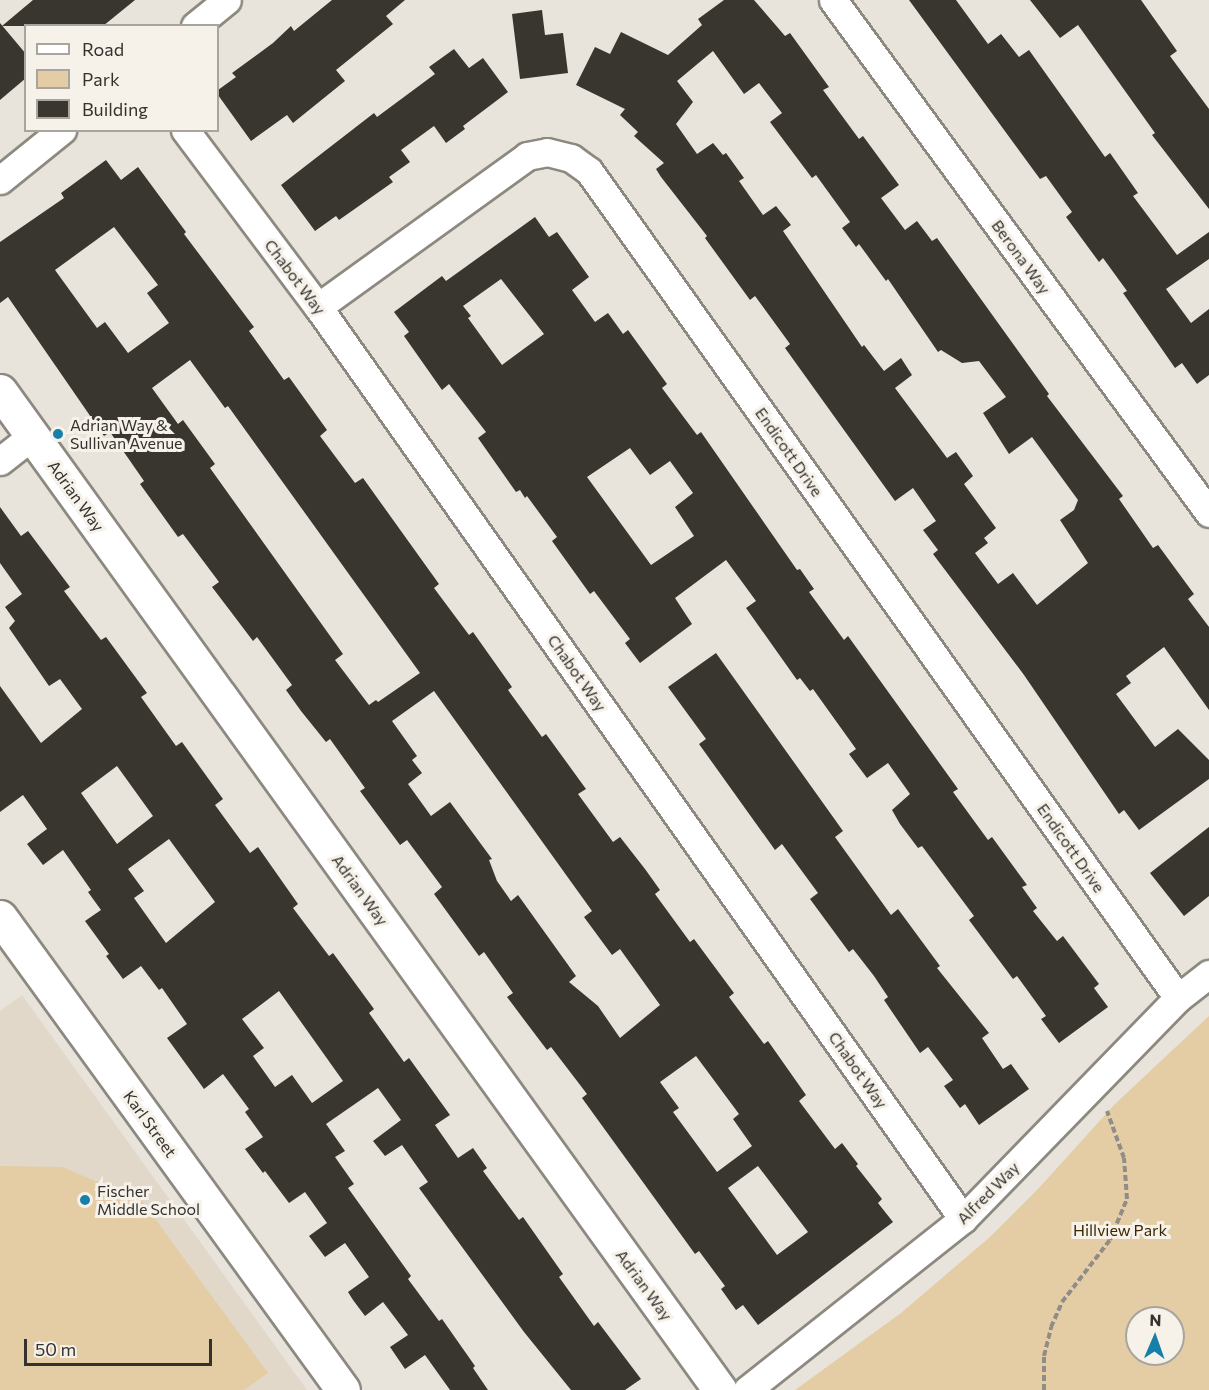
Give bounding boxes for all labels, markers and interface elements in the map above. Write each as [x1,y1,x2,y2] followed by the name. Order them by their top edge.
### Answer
[24,24,219,132] legend
[82,38,124,60] text: Road
[82,68,120,90] text: Park
[82,98,148,120] text: Building
[988,216,1054,298] street label: Berona Way
[261,236,329,318] street label: Chabot Way
[751,404,827,500] street label: Endicott Drive
[70,415,183,453] place label: Adrian Way & Sullivan Avenue
[51,427,65,441] marker: Adrian Way & Sullivan Avenue
[44,457,108,535] street label: Adrian Way
[544,631,610,715] street label: Chabot Way
[1033,800,1109,896] street label: Endicott Drive
[328,851,392,929] street label: Adrian Way
[825,1028,891,1112] street label: Chabot Way
[119,1087,181,1161] street label: Karl Street
[953,1158,1023,1228] street label: Alfred Way
[97,1181,200,1219] place label: Fischer Middle School
[78,1193,92,1207] marker: Fischer Middle School
[1073,1220,1167,1240] park label: Hillview Park
[612,1246,676,1324] street label: Adrian Way
[1125,1306,1185,1366] north arrow
[1149,1310,1162,1329] text: N
[27,1327,214,1365] scale bar
[35,1338,76,1360] text: 50 m

